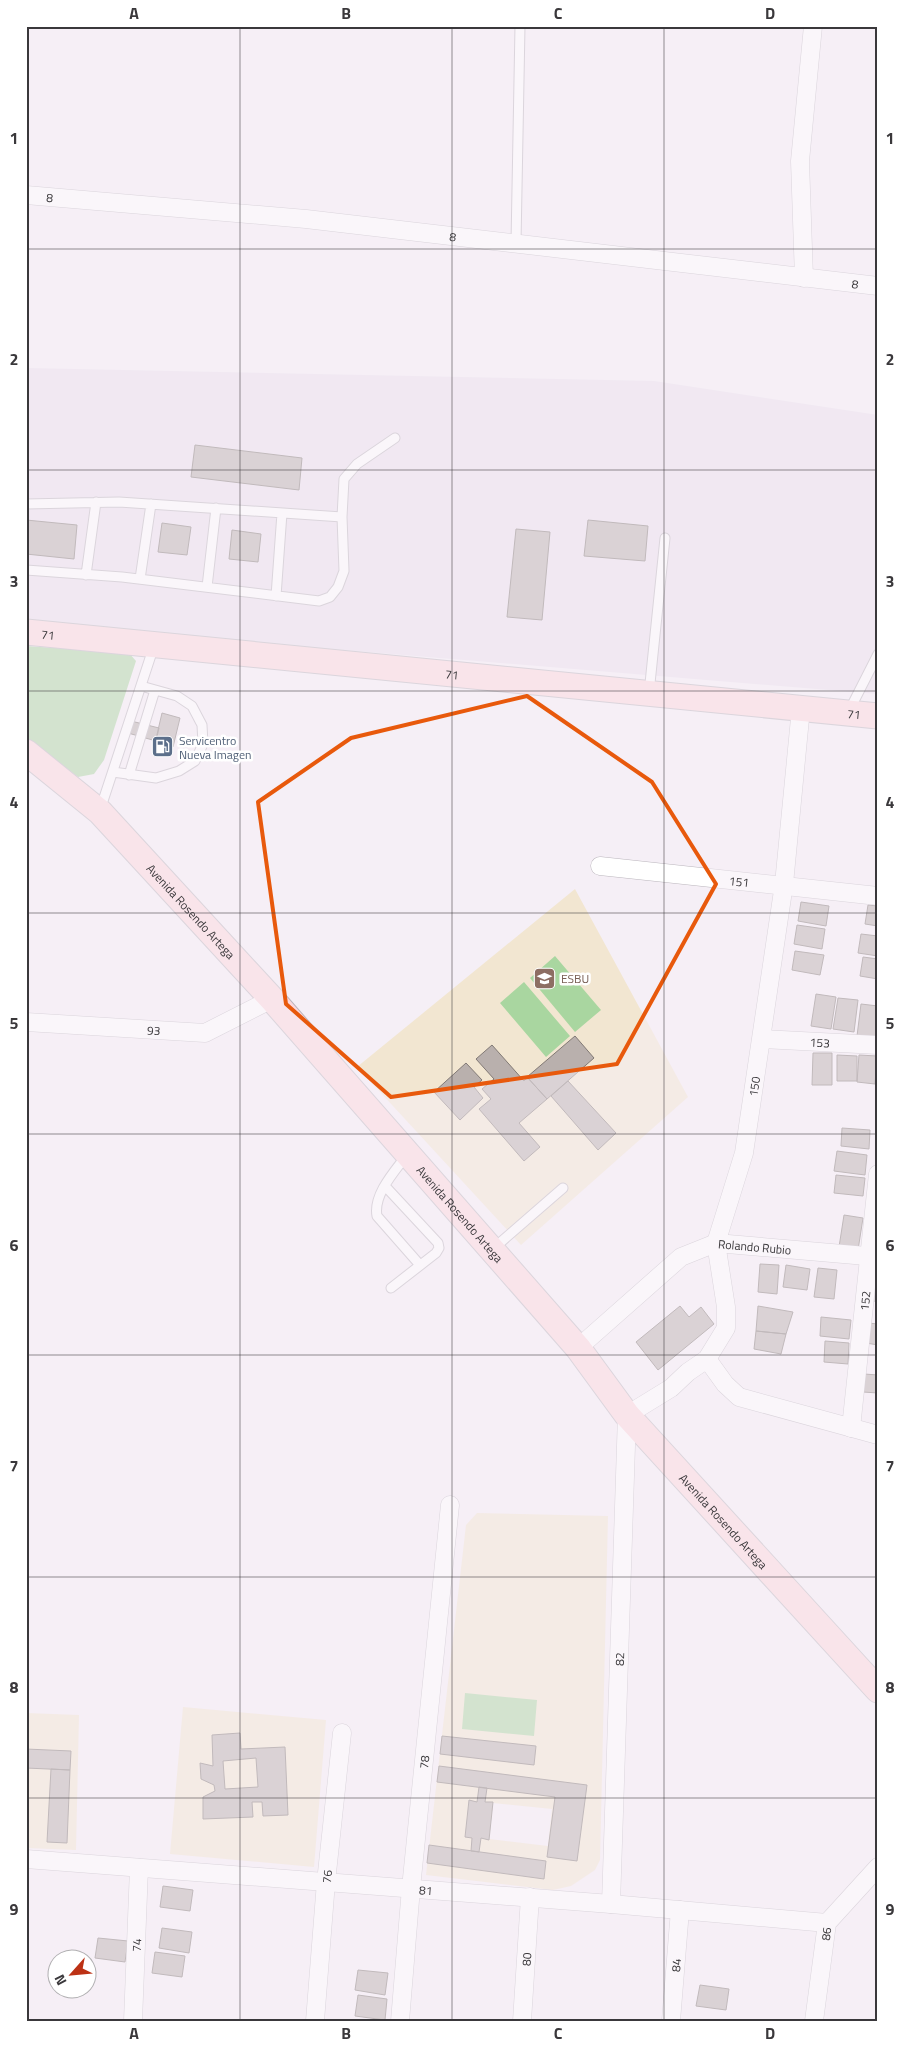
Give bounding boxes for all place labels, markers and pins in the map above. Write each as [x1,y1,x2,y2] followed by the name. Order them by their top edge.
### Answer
[179,731,251,764] place label: Servicentro Nueva Imagen
[151,735,175,759] fuel station icon: Servicentro Nueva Imagen
[533,966,557,990] school or university icon: ESBU
[561,969,589,988] place label: ESBU

